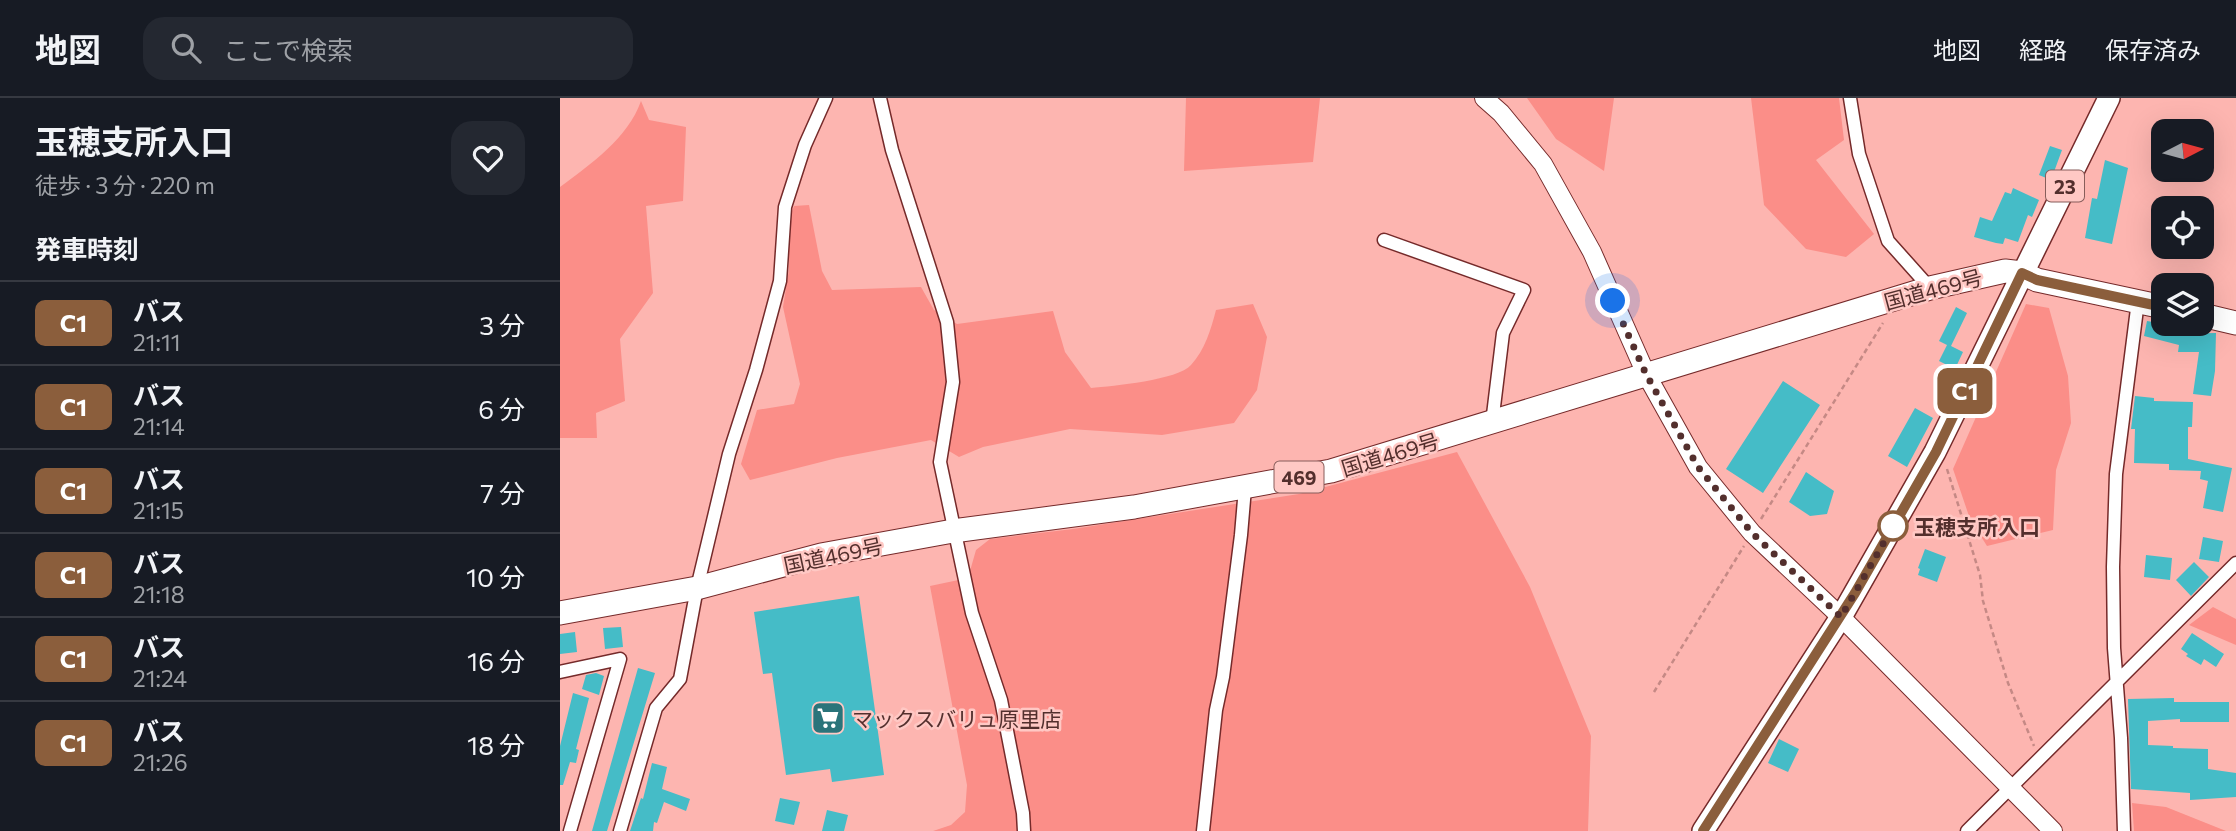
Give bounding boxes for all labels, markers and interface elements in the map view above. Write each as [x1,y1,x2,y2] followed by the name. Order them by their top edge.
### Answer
[143,17,633,80] search box
[35,28,101,69] text: 地図
[167,29,205,67] icon: search
[223,34,353,65] text: ここで検索
[1933,35,1981,64] text: 地図
[2019,35,2067,64] text: 経路
[2105,35,2201,64] text: 保存済み
[2151,119,2214,182] north arrow
[2151,119,2214,336] map controls
[35,120,233,161] text: 玉穂支所入口
[451,121,525,195] button: heart
[2046,170,2084,202] road number: 23
[35,171,215,199] text: 徒歩 · 3 分 · 220 m
[2151,196,2214,259] button: locate
[35,233,139,264] text: 発車時刻
[1881,264,1985,314] street label: 国道469号
[2151,273,2214,336] button: layers
[1595,283,1630,318] your location
[133,295,185,326] text: バス
[60,308,87,337] text: C1
[479,309,525,340] text: 3 分
[133,328,181,356] text: 21:11
[1934,368,1996,414] line badge: C1
[1951,376,1979,405] text: C1
[133,379,185,410] text: バス
[60,392,87,421] text: C1
[478,393,525,424] text: 6 分
[133,412,185,440] text: 21:14
[1338,427,1442,481] street label: 国道469号
[1274,462,1324,492] road number: 469
[133,463,185,494] text: バス
[60,476,87,505] text: C1
[480,477,525,508] text: 7 分
[133,496,184,524] text: 21:15
[1878,511,1908,541] marker: 玉穂支所入口
[1914,514,2040,539] place label: 玉穂支所入口
[781,532,885,578] street label: 国道469号
[133,547,185,578] text: バス
[60,560,87,589] text: C1
[466,561,525,592] text: 10 分
[133,580,185,608] text: 21:18
[133,631,185,662] text: バス
[60,644,87,673] text: C1
[467,645,525,676] text: 16 分
[133,664,187,692] text: 21:24
[809,699,847,737] supermarket icon: マックスバリュ原里店
[852,706,1061,731] place label: マックスバリュ原里店
[133,715,185,746] text: バス
[60,728,87,757] text: C1
[467,729,525,760] text: 18 分
[133,748,188,776] text: 21:26

